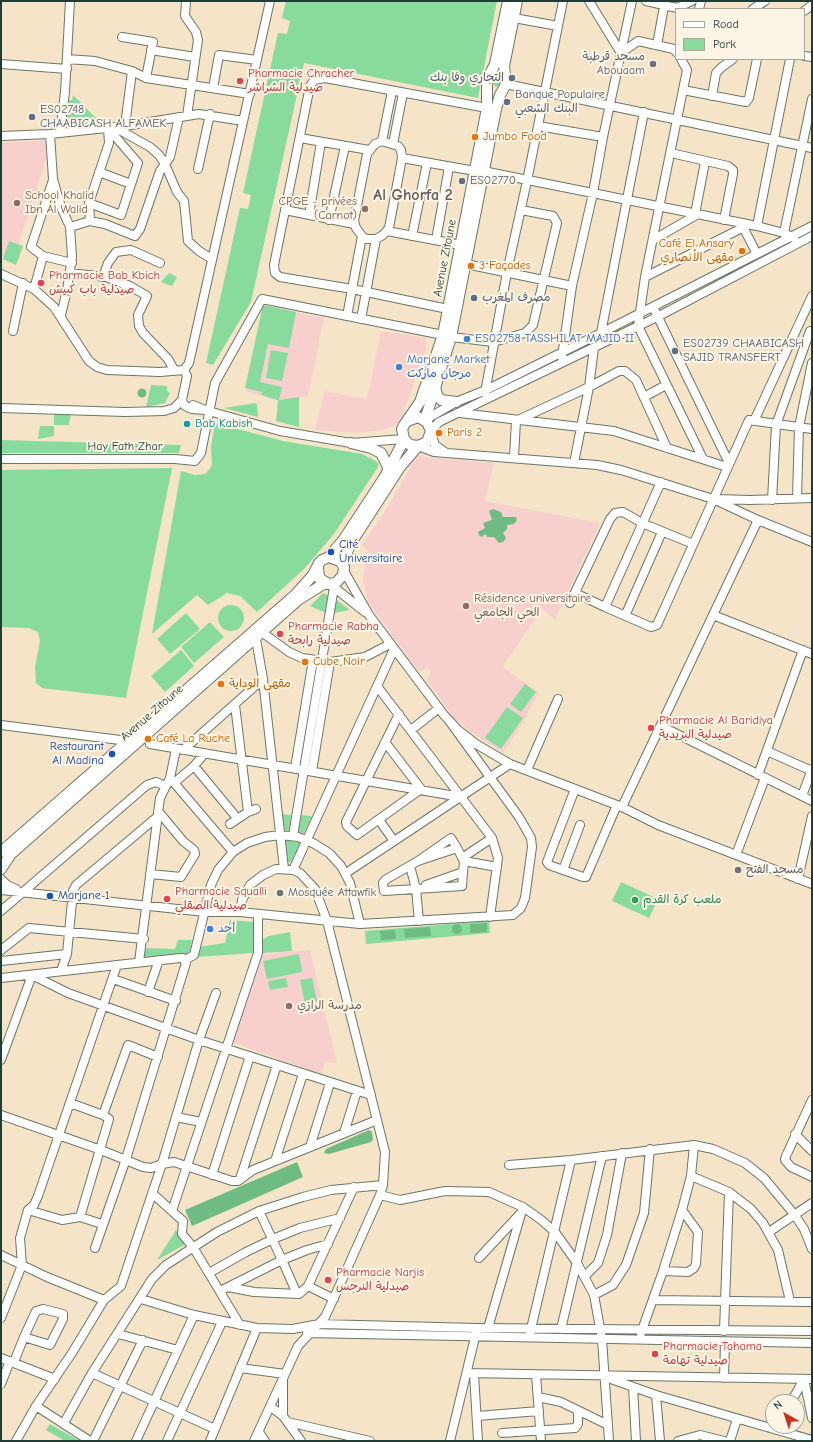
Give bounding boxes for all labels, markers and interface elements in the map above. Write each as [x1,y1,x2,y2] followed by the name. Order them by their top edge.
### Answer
[675,8,805,60] legend
[713,17,739,31] text: Road
[713,37,736,51] text: Park
[583,50,645,78] place label: مسجد قرطبة Abouaam
[648,59,658,69] marker: مسجد قرطبة Abouaam
[248,67,354,95] place label: Pharmacie Chracher صيدلية الشراشر
[430,71,504,85] place label: التجاري وفا بنك
[507,73,517,83] marker: التجاري وفا بنك
[235,76,245,86] marker: Pharmacie Chracher صيدلية الشراشر
[515,88,605,116] place label: Banque Populaire البنك الشعبي
[502,97,512,107] marker: Banque Populaire البنك الشعبي
[40,103,166,131] place label: ES02748 CHAABICASH ALFAMEK
[27,112,37,122] marker: ES02748 CHAABICASH ALFAMEK
[483,130,547,144] place label: Jumbo Food
[470,132,480,142] marker: Jumbo Food
[470,174,516,188] place label: ES02770
[457,176,467,186] marker: ES02770
[373,185,453,205] district label: Al Ghorfa 2
[25,189,94,217] place label: School Khalid Ibn Al Walid
[279,195,357,223] place label: CPGE - privées (Carnot)
[12,198,22,208] marker: School Khalid Ibn Al Walid
[360,204,370,214] marker: CPGE - privées (Carnot)
[430,218,460,298] street label: Avenue Zitoune
[659,237,734,265] place label: Café El Ansary مقهى الأنصاري
[737,246,747,256] marker: Café El Ansary مقهى الأنصاري
[479,259,531,273] place label: 3 Façades
[466,261,476,271] marker: 3 Façades
[49,269,160,297] place label: Pharmacie Bab Kbich صيدلية باب كبيش
[36,278,46,288] marker: Pharmacie Bab Kbich صيدلية باب كبيش
[482,291,551,305] place label: مصرف المغرب
[469,293,479,303] marker: مصرف المغرب
[475,332,634,346] place label: ES02758 TASSHILAT MAJID II
[462,334,472,344] marker: ES02758 TASSHILAT MAJID II
[683,337,804,365] place label: ES02739 CHAABICASH SAJID TRANSFERT
[670,346,680,356] marker: ES02739 CHAABICASH SAJID TRANSFERT
[407,353,490,381] place label: Marjane Market مرجان ماركت
[394,362,404,372] marker: Marjane Market مرجان ماركت
[195,417,253,431] place label: Bab Kabish
[182,419,192,429] marker: Bab Kabish
[447,426,482,440] place label: Paris 2
[434,428,444,438] marker: Paris 2
[88,440,162,454] street label: Hay Fath Zhar
[339,538,402,566] place label: Cité Universitaire
[326,547,336,557] marker: Cité Universitaire
[474,592,591,620] place label: Résidence universitaire الحي الجامعي
[461,601,471,611] marker: Résidence universitaire الحي الجامعي
[288,620,379,648] place label: Pharmacie Rabha صيدلية رابحة
[275,629,285,639] marker: Pharmacie Rabha صيدلية رابحة
[313,655,365,669] place label: Cube Noir
[300,657,310,667] marker: Cube Noir
[229,677,291,691] place label: مقهى الوداية
[216,679,226,689] marker: مقهى الوداية
[118,682,186,744] street label: Avenue Zitoune
[659,714,773,742] place label: Pharmacie Al Baridiya صيدلية البريدية
[646,723,656,733] marker: Pharmacie Al Baridiya صيدلية البريدية
[156,732,230,746] place label: Café La Ruche
[143,734,153,744] marker: Café La Ruche
[50,740,104,768] place label: Restaurant Al Madina
[107,749,117,759] marker: Restaurant Al Madina
[746,863,803,877] place label: مسجد الفتح
[733,865,743,875] marker: مسجد الفتح
[175,885,267,913] place label: Pharmacie Squalli صيدلية الصقلي
[288,886,376,900] place label: Mosquée Attawfik
[275,888,285,898] marker: Mosquée Attawfik
[58,889,109,903] place label: Marjane 1
[45,891,55,901] marker: Marjane 1
[643,893,721,907] place label: ملعب كرة القدم
[162,894,172,904] marker: Pharmacie Squalli صيدلية الصقلي
[630,895,640,905] marker: ملعب كرة القدم
[218,922,235,936] place label: أحد
[205,924,215,934] marker: أحد
[297,999,362,1013] place label: مدرسة الرازي
[284,1001,294,1011] marker: مدرسة الرازي
[336,1266,424,1294] place label: Pharmacie Narjis صيدلية النرجس
[323,1275,333,1285] marker: Pharmacie Narjis صيدلية النرجس
[663,1340,762,1368] place label: Pharmacie Tahama صيدلية تهامة
[650,1349,660,1359] marker: Pharmacie Tahama صيدلية تهامة
[765,1394,805,1434] north arrow
[771,1398,785,1412] text: N

